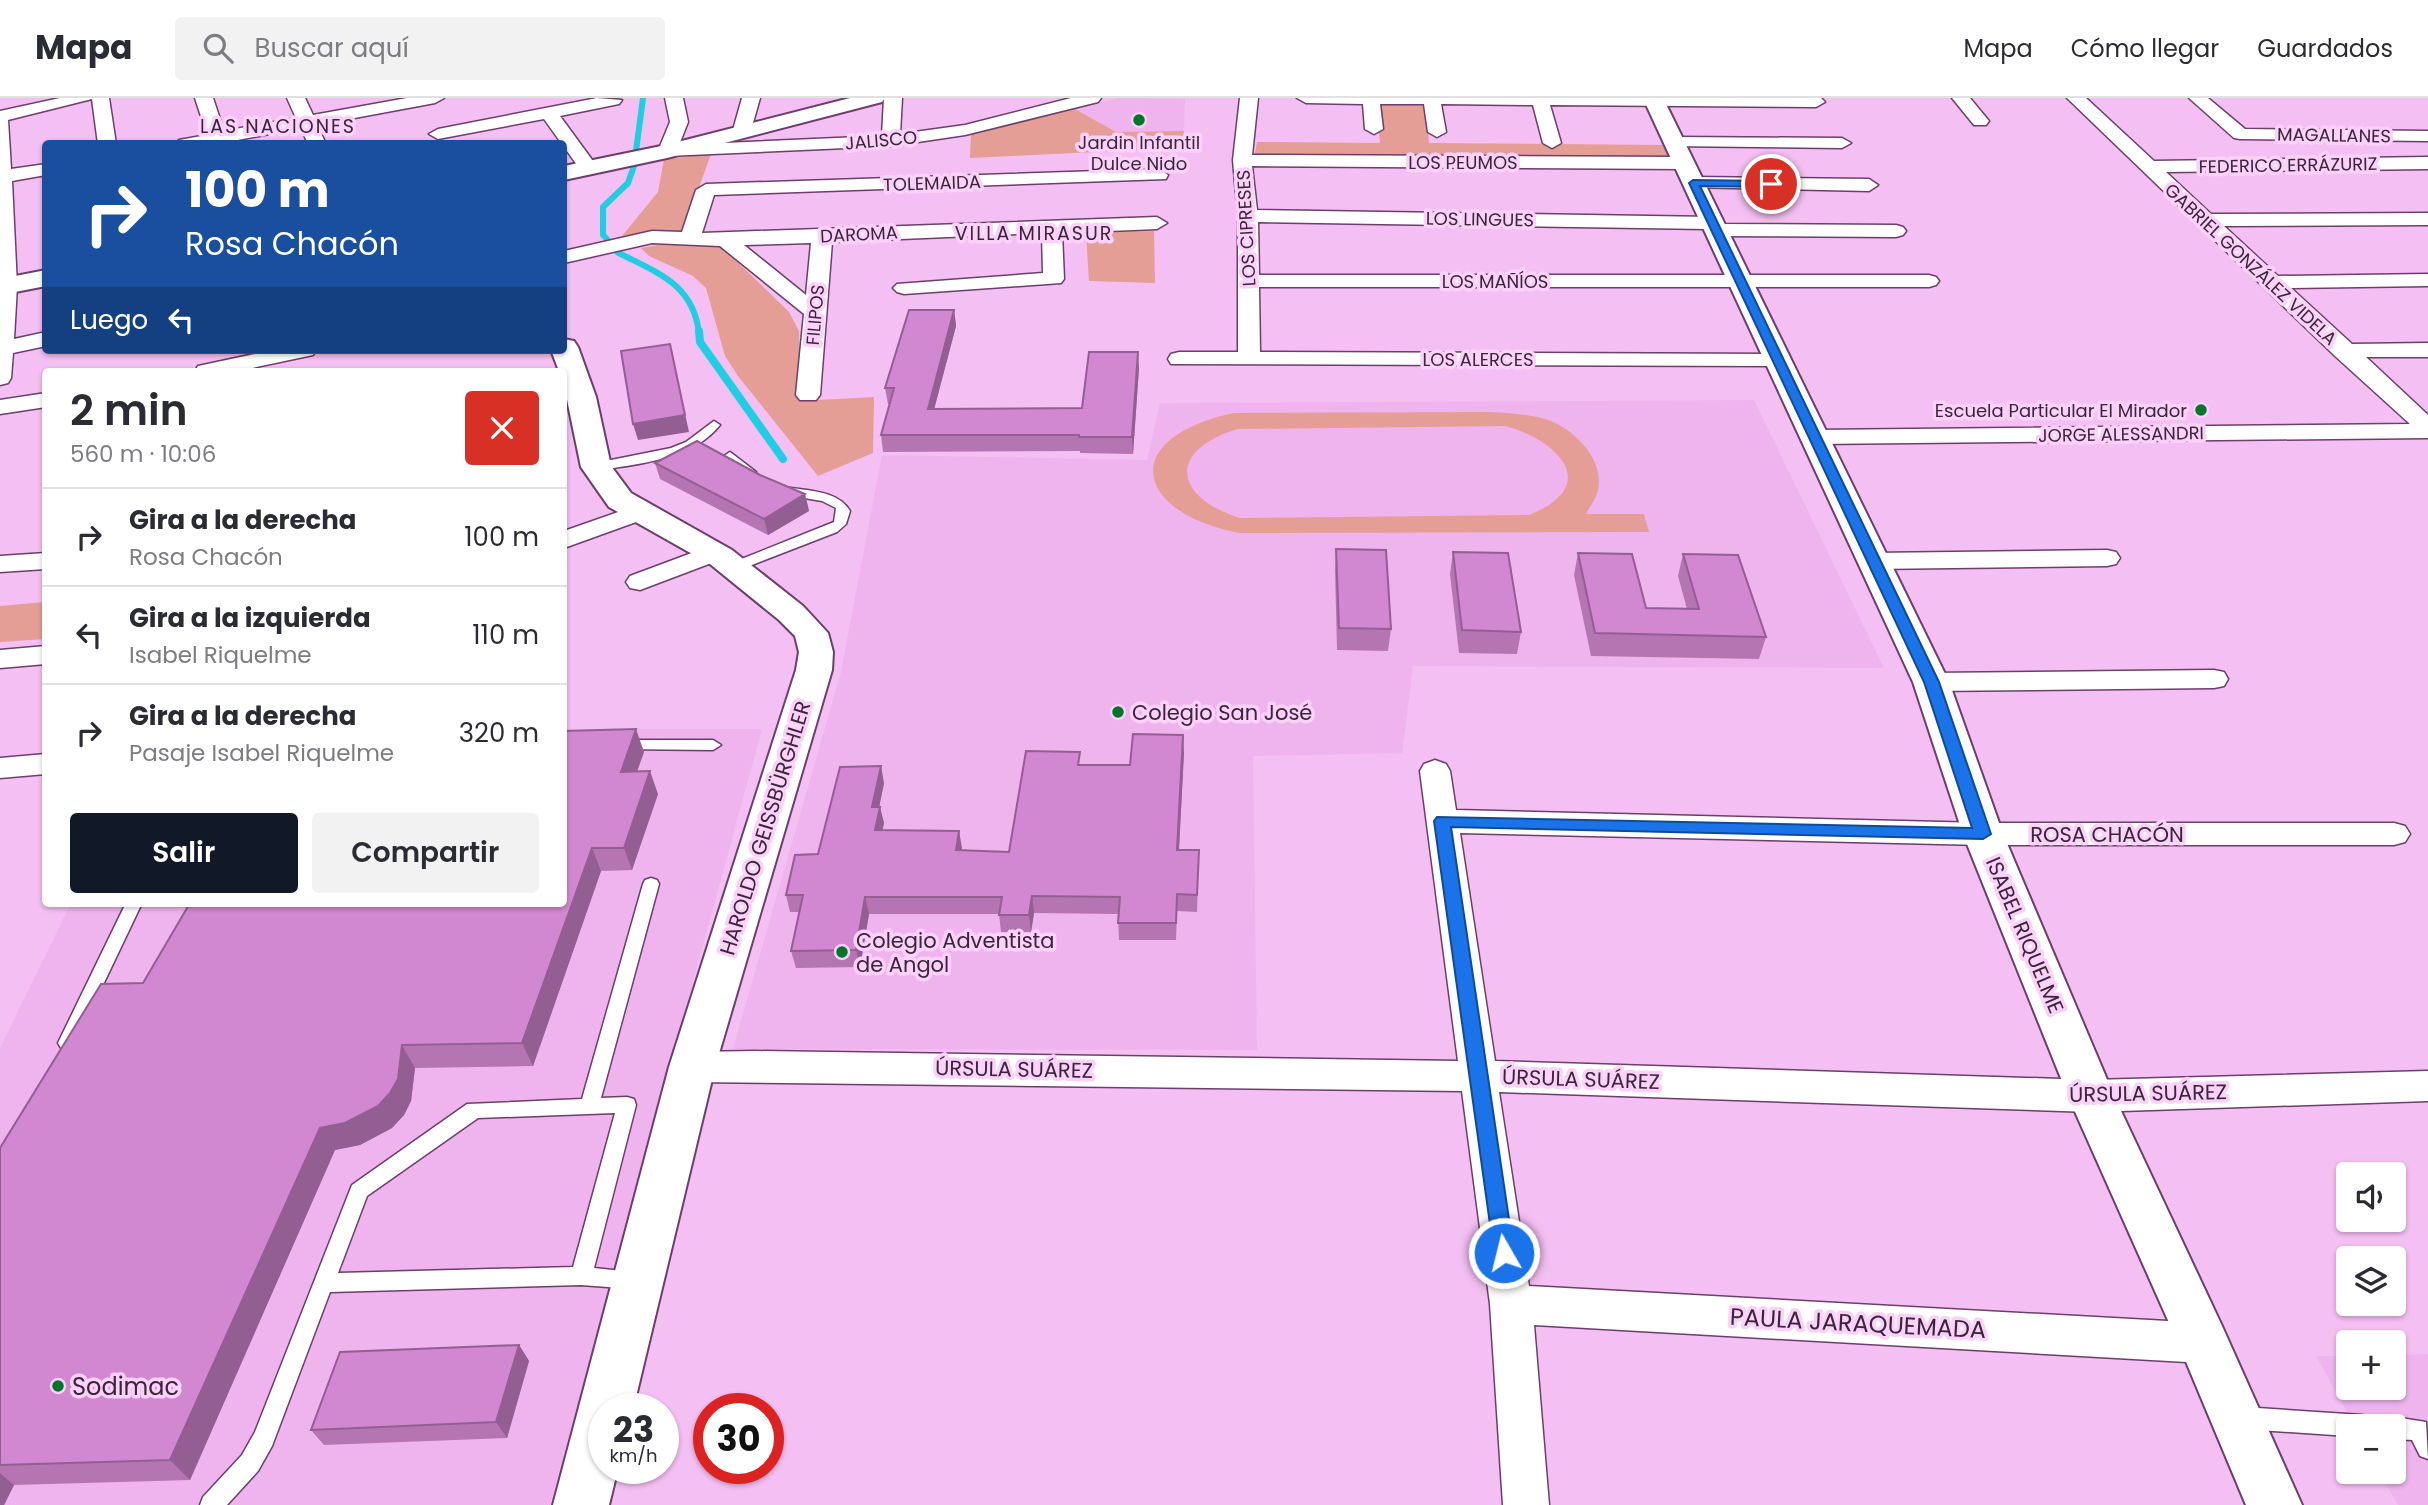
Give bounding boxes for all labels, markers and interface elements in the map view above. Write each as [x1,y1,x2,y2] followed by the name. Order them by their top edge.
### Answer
[175,17,665,80] search box
[35,24,133,71] text: Mapa
[199,29,237,67] icon: search
[255,30,409,66] text: Buscar aquí
[1963,32,2033,65] text: Mapa
[2071,32,2219,65] text: Cómo llegar
[2257,32,2393,65] text: Guardados
[1131,112,1147,128] marker: Jardin Infantil Dulce Nido
[200,113,356,140] district label: LAS NACIONES
[2277,122,2391,148] street label: MAGALLANES
[844,124,918,156] street label: JALISCO
[1078,130,1200,176] place label: Jardin Infantil Dulce Nido
[1408,150,1518,175] street label: LOS PEUMOS
[2198,151,2378,179] street label: FEDERICO ERRÁZURIZ
[1741,154,1801,214] pin
[185,156,330,224] text: 100 m
[1752,165,1790,203] icon: arrive
[70,168,161,259] icon: right
[883,169,981,197] street label: TOLEMAIDA
[1230,169,1262,287] street label: LOS CIPRESES
[2159,177,2343,351] street label: GABRIEL GONZÁLEZ VIDELA
[1426,206,1534,232] street label: LOS LINGUES
[820,219,898,249] street label: DAROMA
[955,220,1113,247] district label: VILLA MIRASUR
[185,221,399,266] text: Rosa Chacón
[1442,269,1548,294] street label: LOS MAÑÍOS
[800,284,830,346] street label: FILIPOS
[162,301,200,339] icon: left
[70,302,148,338] text: Luego
[1422,347,1534,372] street label: LOS ALERCES
[70,381,188,440] text: 2 min
[465,391,539,465] button: close
[1935,398,2187,423] place label: Escuela Particular El Mirador
[2193,402,2209,418] marker: Escuela Particular El Mirador
[2038,420,2204,448] street label: JORGE ALESSANDRI
[70,438,216,470] text: 560 m · 10:06
[129,502,357,538] text: Gira a la derecha
[70,518,108,556] icon: right
[464,519,539,555] text: 100 m
[129,541,283,573] text: Rosa Chacón
[129,600,371,636] text: Gira a la izquierda
[70,616,108,654] icon: left
[472,617,539,653] text: 110 m
[129,639,312,671] text: Isabel Riquelme
[713,697,817,959] street label: HAROLDO GEISSBÜRGHLER
[129,698,357,734] text: Gira a la derecha
[1132,698,1312,727] place label: Colegio San José
[1110,704,1126,720] marker: Colegio San José
[70,714,108,752] icon: right
[459,715,539,751] text: 320 m
[129,737,394,769] text: Pasaje Isabel Riquelme
[70,813,298,893] button: Salir
[312,813,539,893] button: Compartir
[2030,820,2184,849] street label: ROSA CHACÓN
[1979,852,2071,1018] street label: ISABEL RIQUELME
[856,926,1054,979] place label: Colegio Adventista de Angol
[834,944,850,960] marker: Colegio Adventista de Angol
[935,1053,1093,1085] street label: ÚRSULA SUÁREZ
[1502,1062,1660,1096] street label: ÚRSULA SUÁREZ
[2069,1077,2227,1109] street label: ÚRSULA SUÁREZ
[2336,1162,2406,1484] map controls
[2336,1162,2406,1232] button: sound
[1467,1216,1541,1290] position arrow
[2336,1246,2406,1316] button: layers
[1729,1300,1987,1346] street label: PAULA JARAQUEMADA
[2336,1330,2406,1400] button: +
[72,1370,179,1403] place label: Sodimac
[50,1378,66,1394] marker: Sodimac
[693,1393,784,1484] speed limit sign: 30
[613,1405,654,1454] text: 23
[2336,1414,2406,1484] button: −
[610,1443,657,1468] text: km/h

